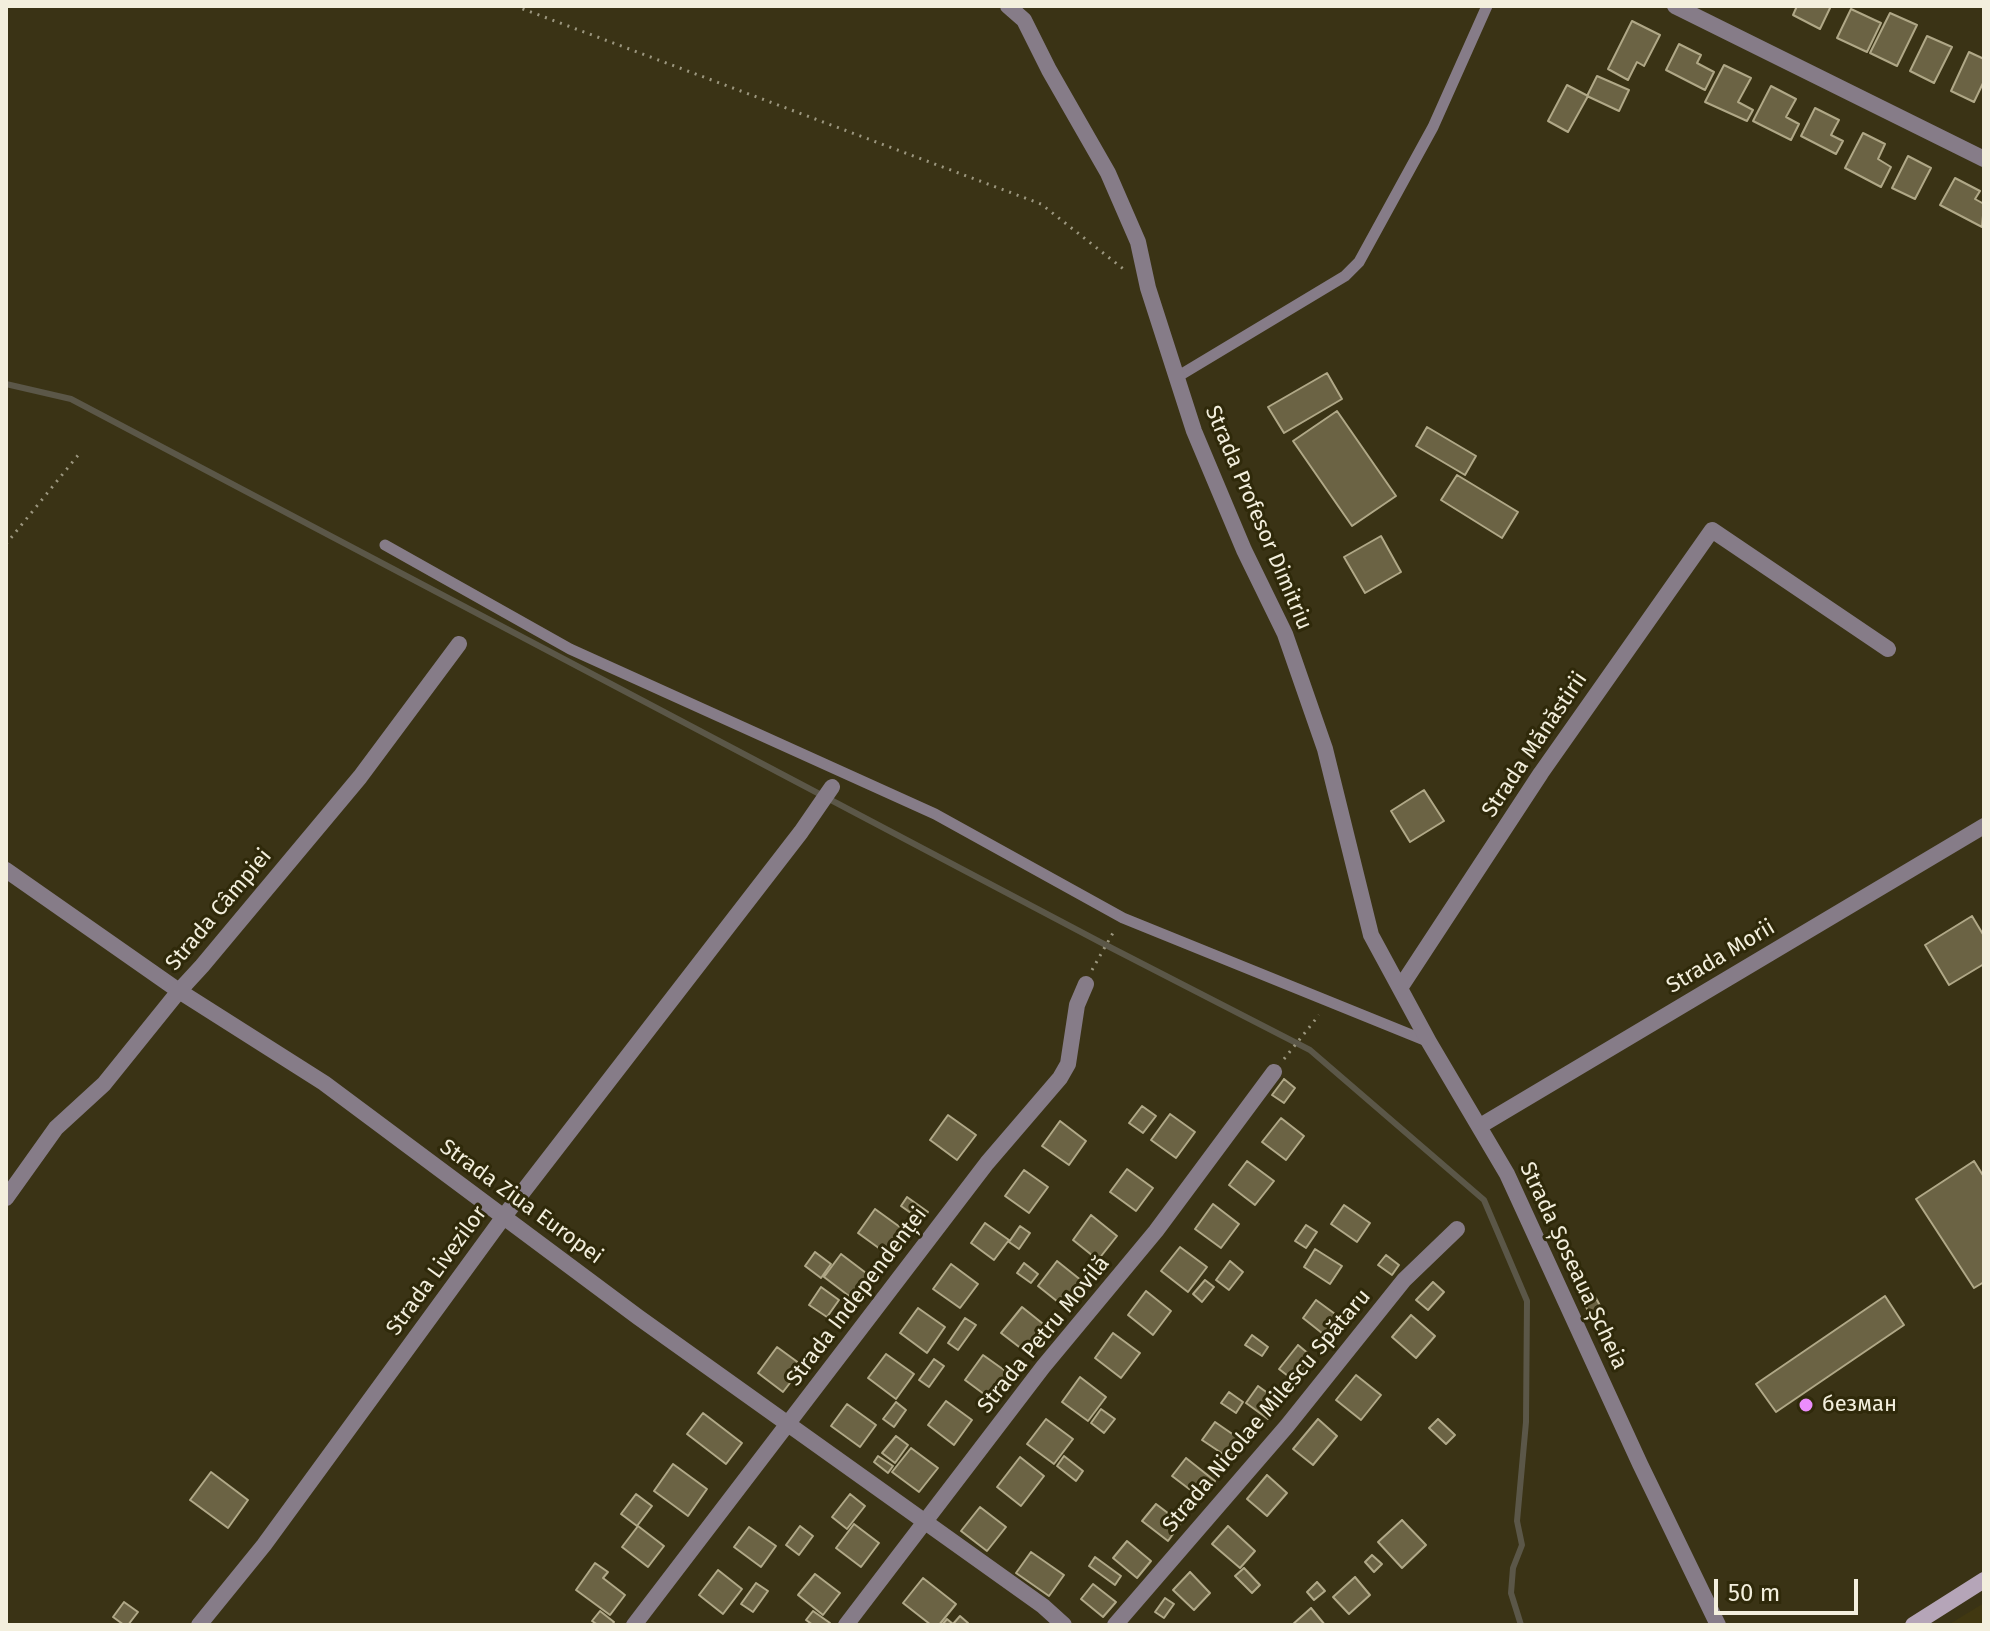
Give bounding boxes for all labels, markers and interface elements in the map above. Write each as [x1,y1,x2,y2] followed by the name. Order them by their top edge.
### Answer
[1199,402,1317,634] street label: Strada Profesor Dimitriu
[1477,667,1593,823] street label: Strada Mănăstirii
[160,844,278,976] street label: Strada Câmpiei
[1662,914,1780,1000] street label: Strada Morii
[434,1134,608,1270] street label: Strada Ziua Europei
[1513,1158,1633,1374] street label: Strada Șoseaua Șcheia
[381,1201,493,1341] street label: Strada Livezilor
[781,1202,933,1392] street label: Strada Independenței
[972,1251,1116,1419] street label: Strada Petru Movilă
[1157,1284,1377,1538] street label: Strada Nicolae Milescu Spătaru
[1822,1392,1897,1418] place label: безман
[1797,1396,1815,1414] marker: безман
[1718,1563,1862,1613] scale bar
[1728,1579,1780,1607] text: 50 m

